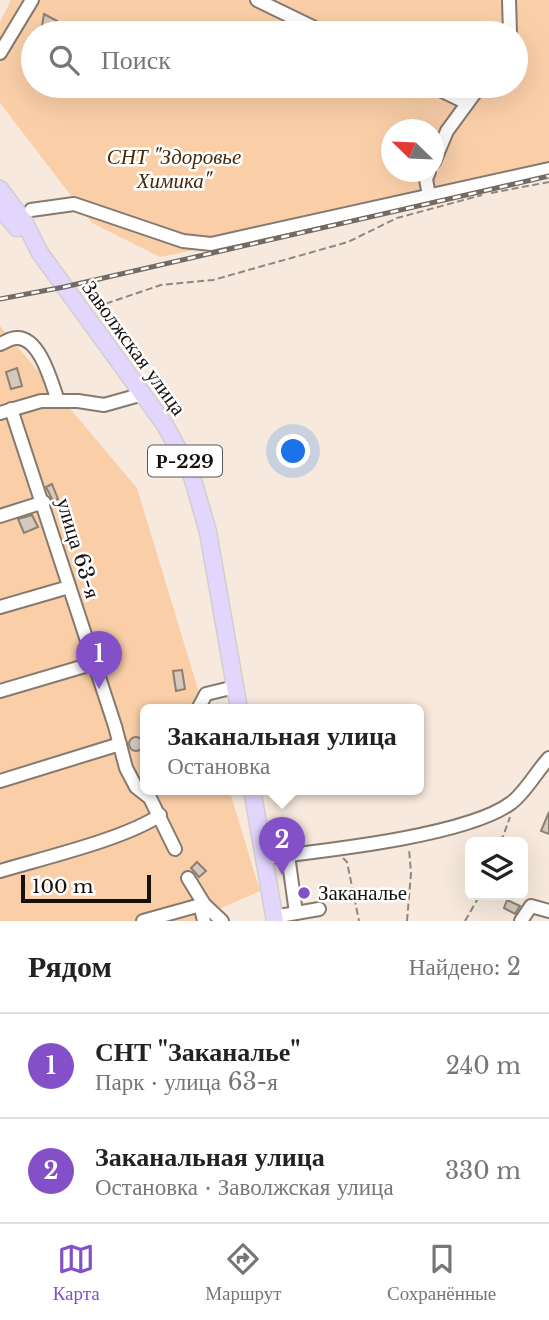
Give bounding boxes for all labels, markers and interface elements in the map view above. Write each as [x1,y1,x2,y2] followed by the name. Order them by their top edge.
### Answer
[21,21,528,98] search box
[45,41,83,79] icon: search
[101,44,171,76] text: Поиск
[381,119,444,182] north arrow
[107,144,241,194] park label: СНТ "Здоровье Химика"
[76,275,192,421] street label: Заволжская улица
[276,434,310,468] your location
[148,446,222,476] road number: Р-229
[50,495,106,602] street label: улица 63-я
[76,631,122,689] pin: 1
[140,704,424,795] popup
[167,720,397,752] text: Заканальная улица
[167,752,270,780] text: Остановка
[259,817,305,875] pin: 2
[465,837,528,900] map controls
[465,837,528,900] button: layers
[21,872,150,904] scale bar
[32,875,93,898] text: 100 m
[318,880,407,906] place label: Заканалье
[296,885,312,901] marker: Заканалье
[28,948,112,985] text: Рядом
[409,953,521,981] text: Найдено: 2
[95,1036,301,1068] text: СНТ "Заканалье"
[46,1052,56,1080] text: 1
[446,1052,521,1080] text: 240 m
[95,1068,278,1096] text: Парк · улица 63-я
[95,1141,325,1173] text: Заканальная улица
[44,1157,58,1185] text: 2
[445,1157,521,1185] text: 330 m
[95,1173,394,1201] text: Остановка · Заволжская улица
[53,1240,100,1305] tab: Карта
[205,1240,282,1305] tab: Маршрут
[387,1240,496,1305] tab: Сохранённые

